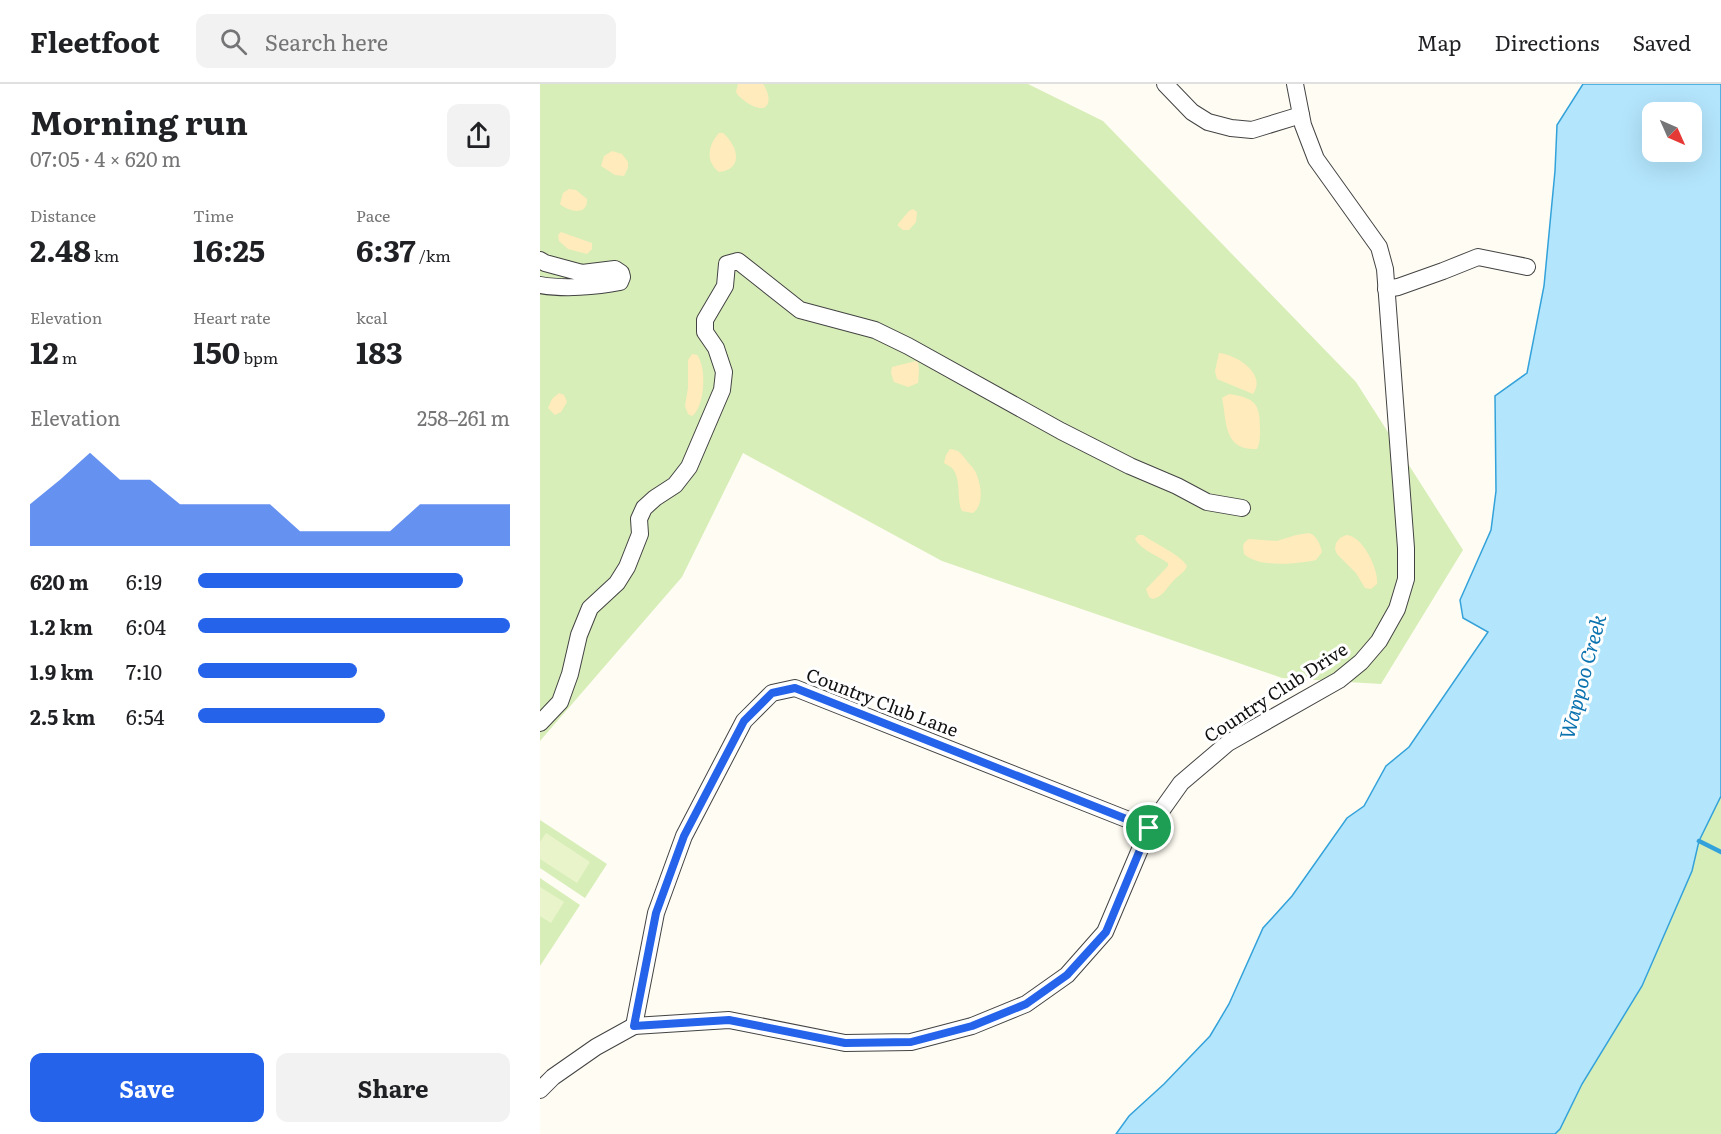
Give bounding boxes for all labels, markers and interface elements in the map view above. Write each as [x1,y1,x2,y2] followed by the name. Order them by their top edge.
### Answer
[196,14,616,68] search box
[30,20,160,62] text: Fleetfoot
[217,25,250,58] icon: search
[265,25,388,58] text: Search here
[1417,26,1462,57] text: Map
[1495,26,1600,57] text: Directions
[1633,26,1691,57] text: Saved
[30,96,248,145] text: Morning run
[1642,102,1702,162] north arrow
[1642,102,1702,162] map controls
[447,104,510,167] button: share
[30,143,181,173] text: 07:05 · 4 × 620 m
[30,203,96,227] text: Distance
[193,203,234,227] text: Time
[356,203,390,227] text: Pace
[30,227,91,271] text: 2.48
[193,227,265,271] text: 16:25
[356,227,416,271] text: 6:37
[91,243,119,267] text: km
[416,243,451,267] text: /km
[30,305,102,329] text: Elevation
[193,305,271,329] text: Heart rate
[356,305,388,329] text: kcal
[30,329,59,373] text: 12
[193,329,240,373] text: 150
[356,329,403,373] text: 183
[59,345,77,369] text: m
[240,345,278,369] text: bpm
[30,402,120,432] text: Elevation
[417,402,510,432] text: 258–261 m
[30,566,89,596] text: 620 m
[126,566,162,596] text: 6:19
[30,611,93,641] text: 1.2 km
[126,611,166,641] text: 6:04
[1550,611,1612,742] water label: Wappoo Creek
[1198,635,1352,748] street label: Country Club Drive
[30,656,94,686] text: 1.9 km
[126,656,162,686] text: 7:10
[803,660,963,743] street label: Country Club Lane
[30,701,96,731] text: 2.5 km
[126,701,165,731] text: 6:54
[1123,802,1174,853] pin
[1132,811,1165,844] icon: arrive
[30,1053,264,1122] button: Save
[276,1053,510,1122] button: Share

